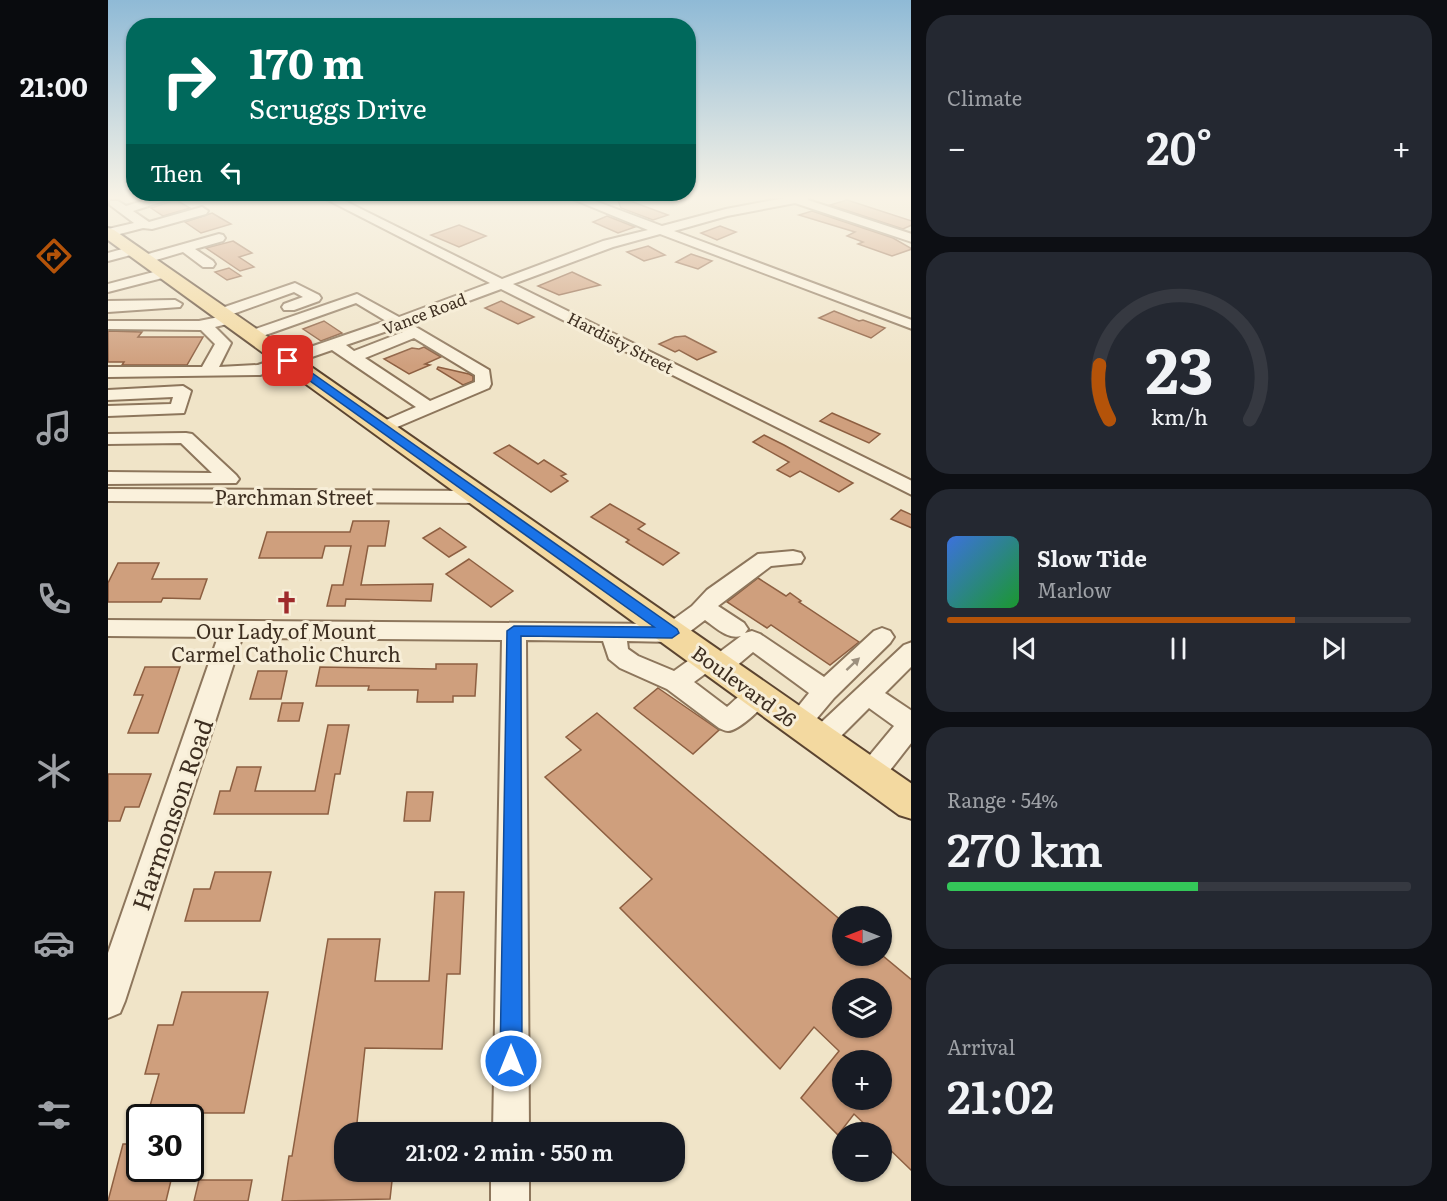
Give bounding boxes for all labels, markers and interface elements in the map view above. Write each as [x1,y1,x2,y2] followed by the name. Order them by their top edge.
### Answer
[249,30,364,92] text: 170 m
[150,42,228,120] icon: right
[20,65,88,105] text: 21:00
[947,82,1022,112] text: Climate
[249,87,427,127] text: Scruggs Drive
[1146,112,1212,179] text: 20°
[947,121,966,170] text: −
[1392,121,1411,170] text: +
[150,156,203,189] text: Then
[215,156,248,189] icon: left
[33,235,75,277] icon: directions
[379,286,470,340] street label: Vance Road
[564,305,679,379] street label: Hardisty Street
[1145,321,1213,413] text: 23
[262,335,313,386] pin
[271,344,304,377] icon: arrive
[1150,401,1208,433] text: km/h
[33,407,75,449] icon: music
[214,481,374,511] street label: Parchman Street
[1037,541,1147,574] text: Slow Tide
[1037,574,1112,604] text: Marlow
[33,578,75,620] icon: phone
[273,590,299,616] church icon: Our Lady of Mount Carmel Catholic Church
[171,615,401,668] place label: Our Lady of Mount Carmel Catholic Church
[1008,632,1041,665] icon: previous
[1162,632,1195,665] icon: pause
[1317,632,1350,665] icon: next
[687,637,804,733] street label: Boulevard 26
[846,657,861,671] one-way arrow
[122,713,220,914] street label: Harmonson Road
[33,750,75,792] icon: climate
[947,784,1058,814] text: Range · 54%
[947,814,1103,881] text: 270 km
[832,906,892,966] north arrow
[832,906,892,1182] map controls
[33,922,75,964] icon: car
[832,978,892,1038] button: layers
[479,1029,543,1093] position arrow
[947,1031,1015,1061] text: Arrival
[832,1050,892,1110] button: +
[947,1061,1054,1128] text: 21:02
[33,1094,75,1136] icon: filters
[126,1104,204,1182] speed limit sign: 30
[832,1122,892,1182] button: −
[406,1135,613,1168] text: 21:02 · 2 min · 550 m

